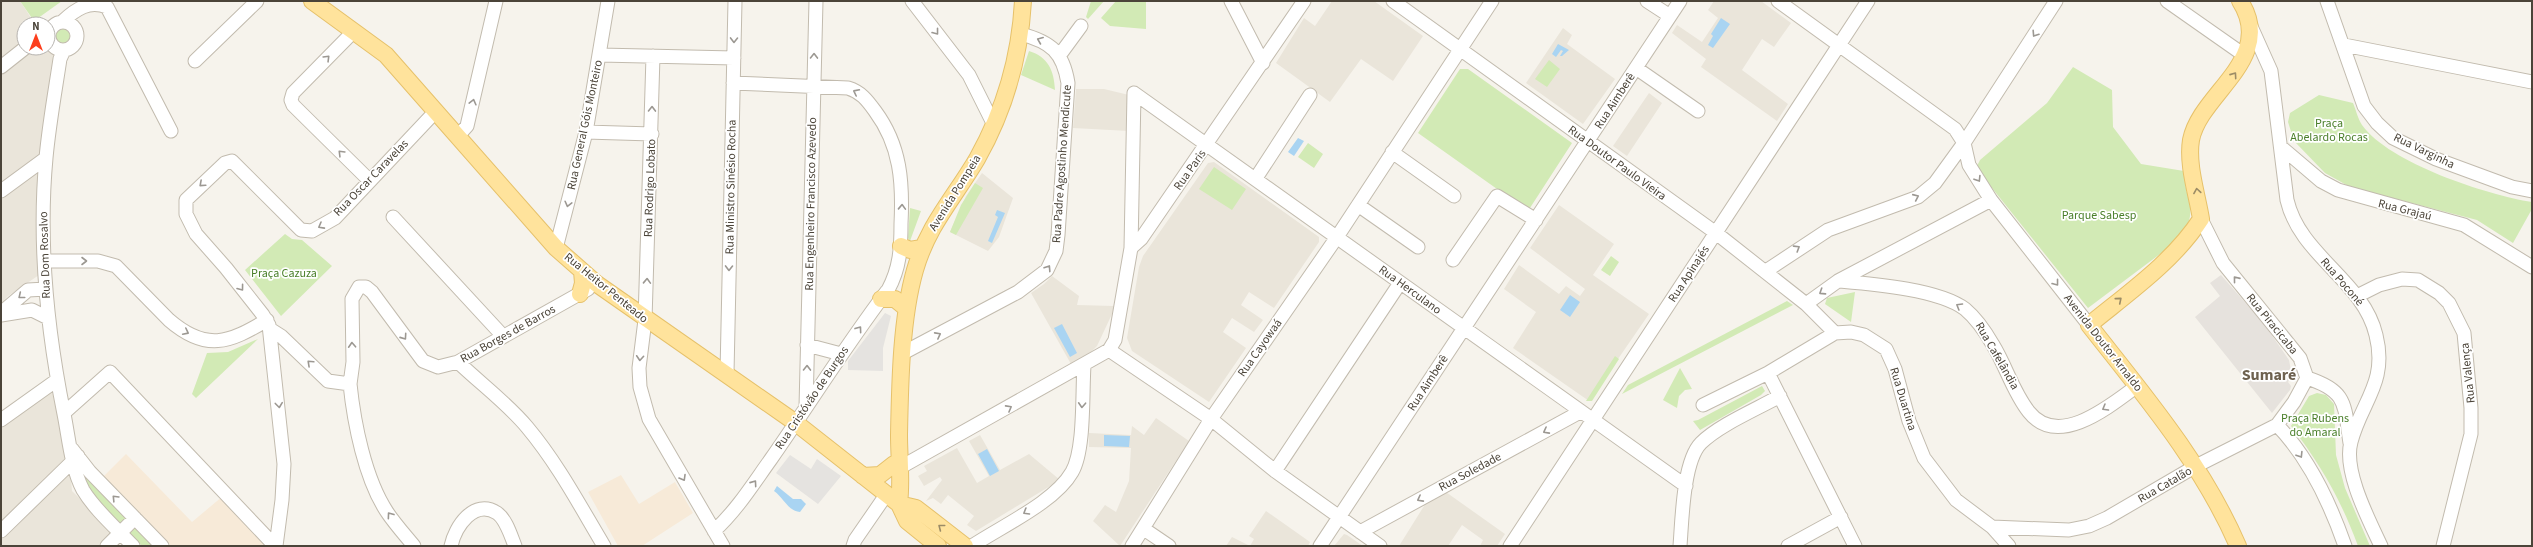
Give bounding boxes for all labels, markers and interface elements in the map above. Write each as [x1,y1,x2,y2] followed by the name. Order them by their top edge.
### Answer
[16,16,56,56] north arrow
[32,19,40,34] text: N
[931,27,938,34] one-way arrow
[2032,30,2039,37] one-way arrow
[1036,36,1043,44] one-way arrow
[730,37,738,43] one-way arrow
[810,53,818,59] one-way arrow
[322,55,330,63] one-way arrow
[563,58,607,192] street label: Rua General Góis Monteiro
[1590,70,1640,132] street label: Rua Aimberê
[2229,72,2237,79] one-way arrow
[1048,84,1076,244] street label: Rua Padre Agostinho Mendicute
[853,89,860,97] one-way arrow
[468,99,477,106] one-way arrow
[648,106,656,112] one-way arrow
[2290,115,2368,146] park label: Praça Abelardo Rocas
[801,117,821,291] street label: Rua Engenheiro Francisco Azevedo
[721,119,741,255] street label: Rua Ministro Sinésio Rocha
[1564,121,1670,205] street label: Rua Doutor Paulo Vieira
[2391,129,2457,173] street label: Rua Varginha
[330,136,412,220] street label: Rua Oscar Caravelas
[640,138,660,238] street label: Rua Rodrigo Lobato
[1170,146,1210,194] street label: Rua Paris
[338,150,346,157] one-way arrow
[925,152,985,234] street label: Avenida Pompeia
[1974,175,1981,182] one-way arrow
[199,179,206,186] one-way arrow
[2193,188,2201,194] one-way arrow
[1912,194,1919,202] one-way arrow
[2376,195,2434,225] street label: Rua Grajaú
[564,201,572,207] one-way arrow
[898,204,906,210] one-way arrow
[2062,207,2137,224] park label: Parque Sabesp
[35,211,55,299] street label: Rua Dom Rosalvo
[318,222,325,229] one-way arrow
[1664,242,1714,306] street label: Rua Apinajés
[1793,246,1800,253] one-way arrow
[560,249,652,327] street label: Rua Heitor Penteado
[2316,254,2368,310] street label: Rua Poconé
[81,257,87,265] one-way arrow
[1375,261,1445,319] street label: Rua Herculano
[251,265,317,282] park label: Praça Cazuza
[725,265,733,271] one-way arrow
[1043,265,1050,272] one-way arrow
[2234,276,2241,283] one-way arrow
[642,278,651,284] one-way arrow
[2052,278,2059,285] one-way arrow
[237,284,244,291] one-way arrow
[1819,287,1826,294] one-way arrow
[2242,290,2302,358] street label: Rua Piracicaba
[19,291,26,298] one-way arrow
[2060,291,2146,395] street label: Avenida Doutor Arnaldo
[2115,298,2122,305] one-way arrow
[457,301,559,367] street label: Rua Borges de Barros
[1956,303,1963,311] one-way arrow
[1234,316,1286,380] street label: Rua Cayowaá
[1971,319,2023,393] street label: Rua Cafelândia
[855,326,862,333] one-way arrow
[182,327,190,335] one-way arrow
[934,332,941,340] one-way arrow
[399,333,407,340] one-way arrow
[348,342,357,348] one-way arrow
[2456,342,2480,404] street label: Rua Valença
[771,343,853,453] street label: Rua Cristóvão de Burgos
[1403,352,1453,414] street label: Rua Aimberê
[635,355,644,361] one-way arrow
[307,361,314,368] one-way arrow
[2242,364,2296,386] district label: Sumaré
[803,365,811,371] one-way arrow
[1885,365,1921,433] street label: Rua Duartina
[274,402,283,408] one-way arrow
[1077,402,1086,408] one-way arrow
[2102,403,2109,410] one-way arrow
[1005,406,1012,413] one-way arrow
[2281,410,2349,441] park label: Praça Rubens do Amaral
[1543,426,1550,434] one-way arrow
[1436,448,1505,496] street label: Rua Soledade
[2296,451,2303,458] one-way arrow
[2135,463,2195,507] street label: Rua Catalão
[678,474,685,481] one-way arrow
[749,480,757,487] one-way arrow
[1416,494,1424,502] one-way arrow
[113,495,120,503] one-way arrow
[1023,507,1030,514] one-way arrow
[388,513,395,520] one-way arrow
[938,525,945,532] one-way arrow

